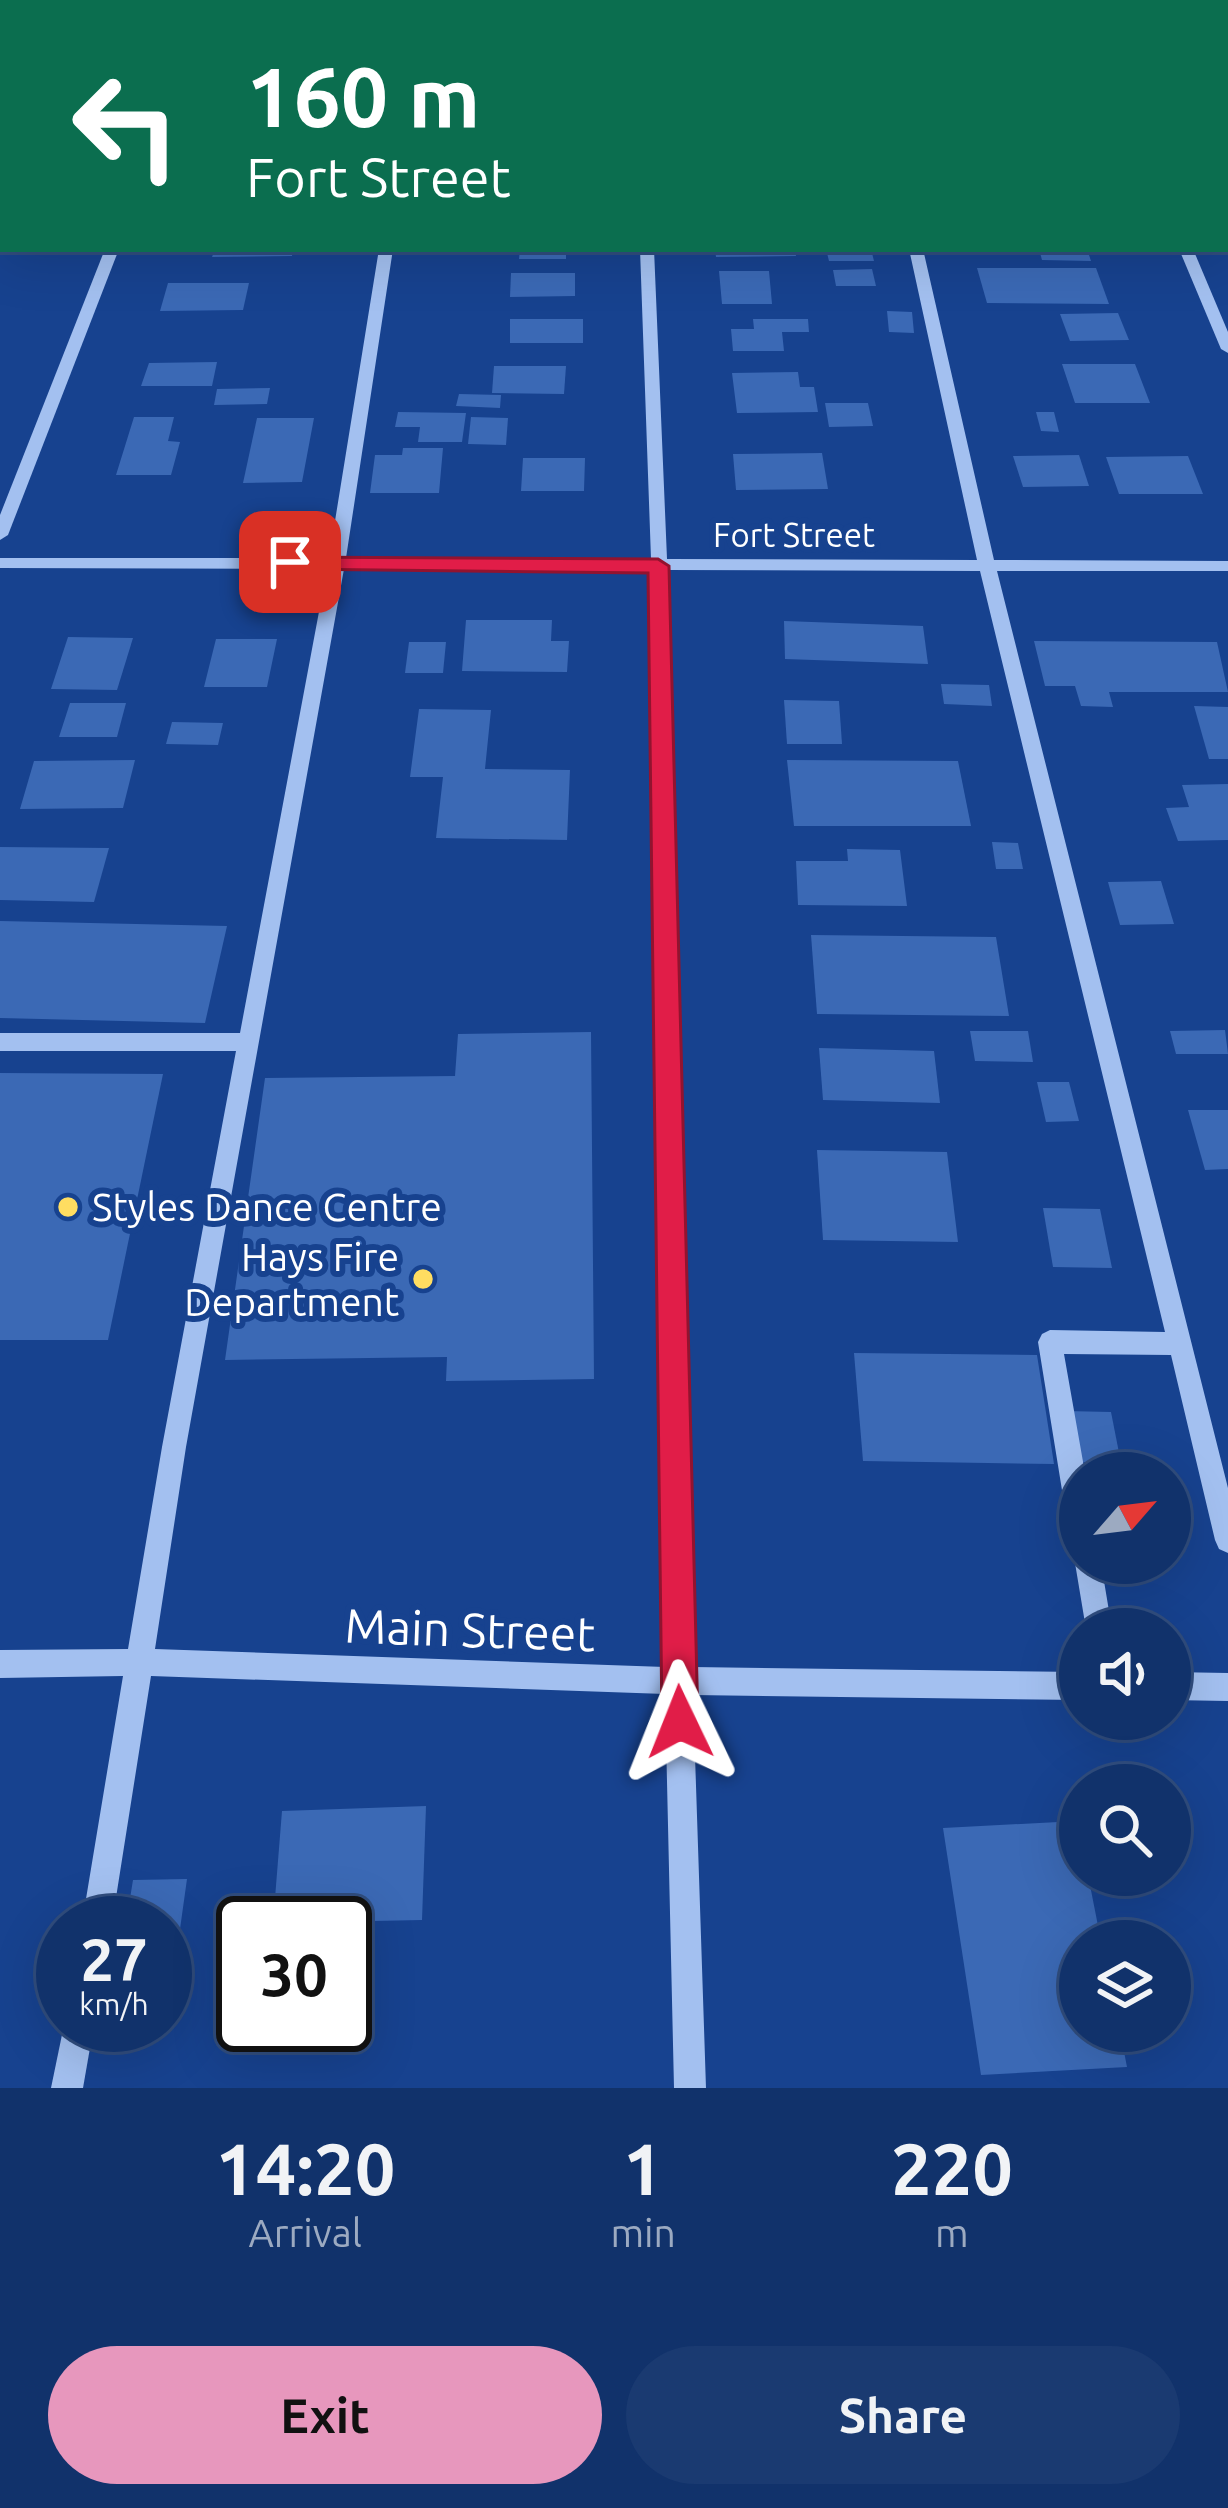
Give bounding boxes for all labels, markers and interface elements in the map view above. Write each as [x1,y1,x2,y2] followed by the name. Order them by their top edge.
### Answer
[48,48,204,204] icon: left
[246,49,480,143] text: 160 m
[246,147,511,207] text: Fort Street
[239,511,341,613] pin
[713,516,875,553] street label: Fort Street
[257,529,323,595] icon: arrive
[92,1185,442,1228] place label: Styles Dance Centre
[55,1194,81,1220] marker: Styles Dance Centre
[184,1235,399,1323] place label: Hays Fire Department
[410,1266,436,1292] marker: Hays Fire Department
[1059,1452,1191,1584] north arrow
[1059,1452,1191,2052] map controls
[344,1598,596,1660] street label: Main Street
[1059,1608,1191,1740] button: sound
[617,1659,743,1785] position arrow
[1059,1764,1191,1896] button: search
[216,1896,372,2052] speed limit sign: 30
[1059,1920,1191,2052] button: layers
[80,1925,148,1992] text: 27
[79,1987,149,2021] text: km/h
[215,2128,395,2209] text: 14:20
[623,2128,663,2209] text: 1
[891,2128,1013,2209] text: 220
[248,2211,362,2254] text: Arrival
[610,2211,676,2254] text: min
[935,2211,969,2254] text: m
[48,2346,602,2484] button: Exit
[626,2346,1180,2484] button: Share

